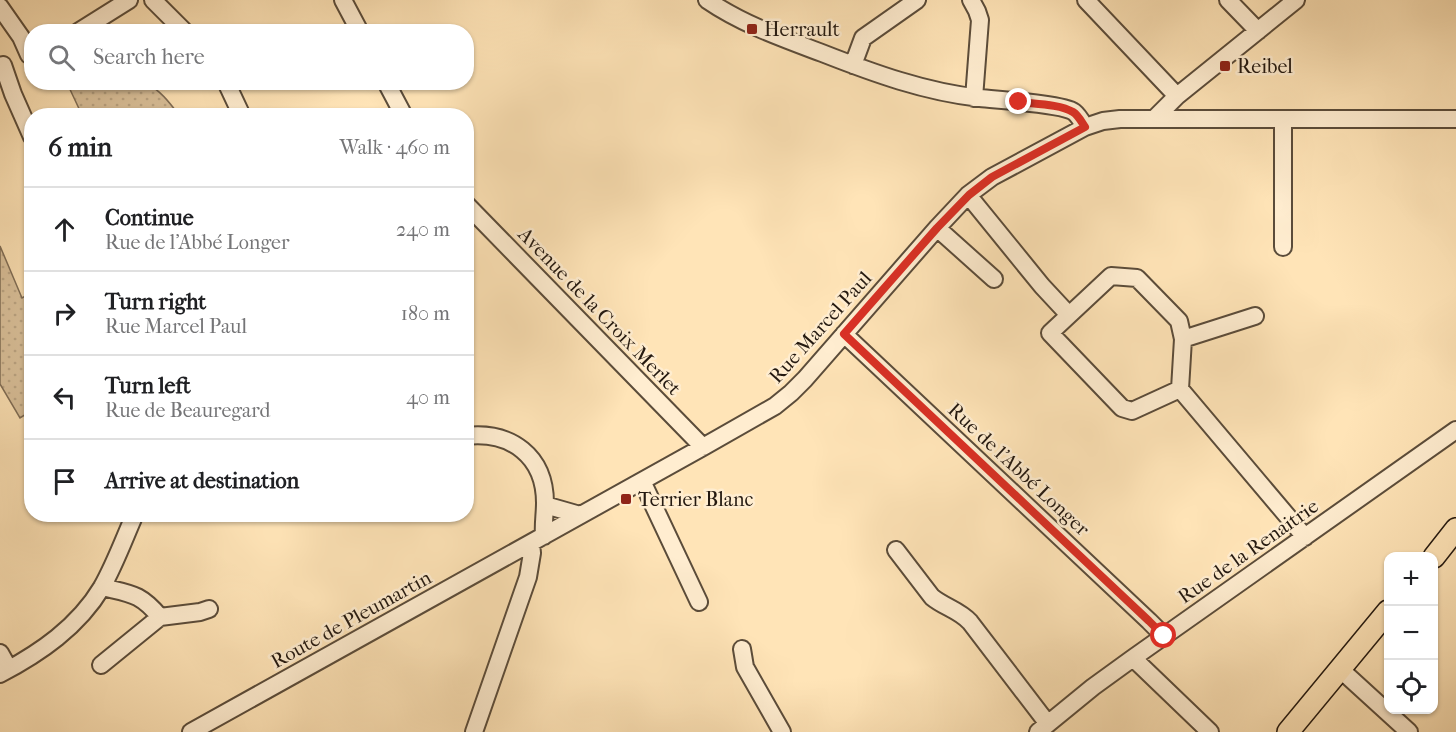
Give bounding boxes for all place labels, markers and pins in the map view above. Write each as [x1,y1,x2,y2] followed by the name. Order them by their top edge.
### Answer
[764,18,840,41] place label: Herrault
[745,22,759,36] marker: Herrault
[1237,55,1293,78] place label: Reibel
[1218,59,1232,73] marker: Reibel
[638,488,753,511] place label: Terrier Blanc
[619,492,633,506] marker: Terrier Blanc

